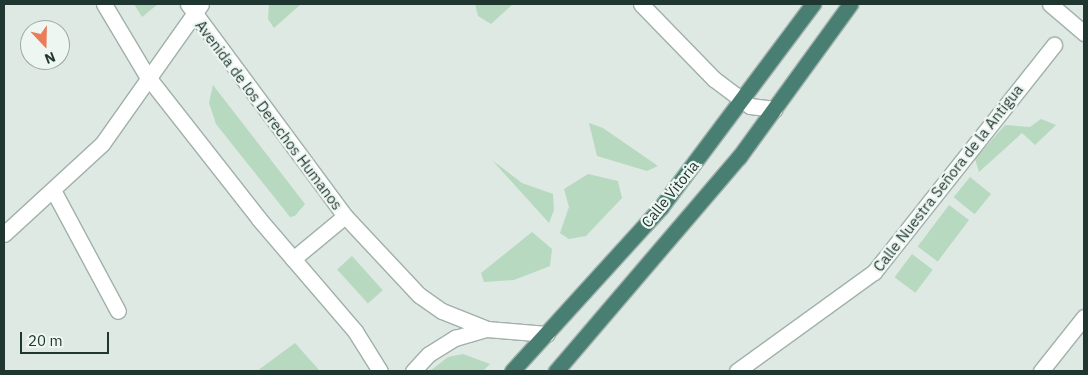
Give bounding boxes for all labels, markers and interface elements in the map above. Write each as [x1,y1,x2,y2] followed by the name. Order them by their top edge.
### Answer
[192,17,346,213] street label: Avenida de los Derechos Humanos
[20,20,70,70] north arrow
[42,48,58,68] text: N
[869,81,1027,275] street label: Calle Nuestra Señora de la Antigua
[638,157,702,231] street label: Calle Vitoria
[22,322,111,354] scale bar
[28,331,63,350] text: 20 m

